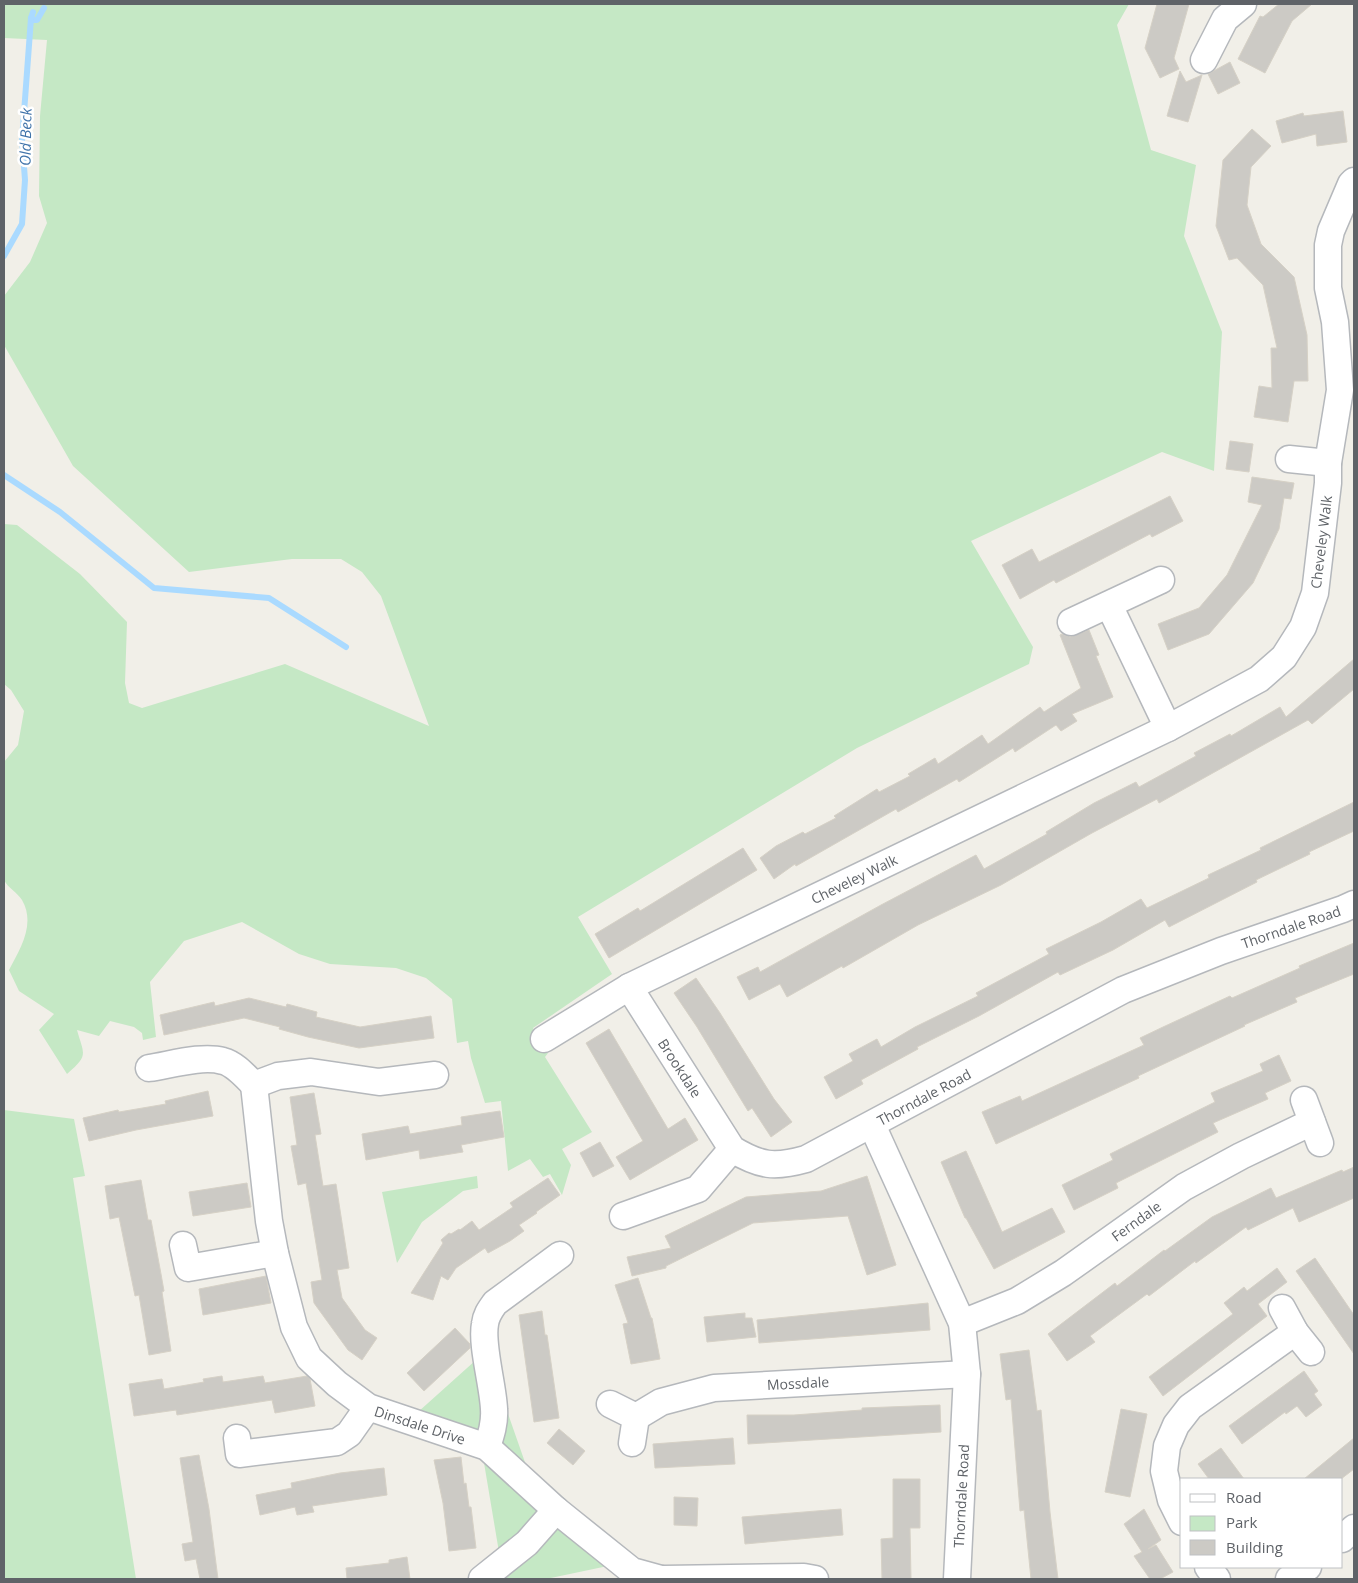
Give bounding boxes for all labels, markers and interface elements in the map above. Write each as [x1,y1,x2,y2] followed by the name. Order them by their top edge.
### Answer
[14,107,36,166] water label: Old Beck
[1306,494,1336,590] street label: Cheveley Walk
[808,850,901,908] street label: Cheveley Walk
[1239,901,1343,953] street label: Thorndale Road
[654,1035,706,1101] street label: Brookdale
[874,1064,974,1130] street label: Thorndale Road
[1107,1196,1165,1245] street label: Ferndale
[766,1372,830,1394] street label: Mossdale
[372,1401,468,1449] street label: Dinsdale Drive
[949,1444,973,1548] street label: Thorndale Road
[1180,1478,1343,1568] legend
[1226,1487,1262,1507] text: Road
[1226,1512,1257,1532] text: Park
[1226,1537,1283,1557] text: Building

